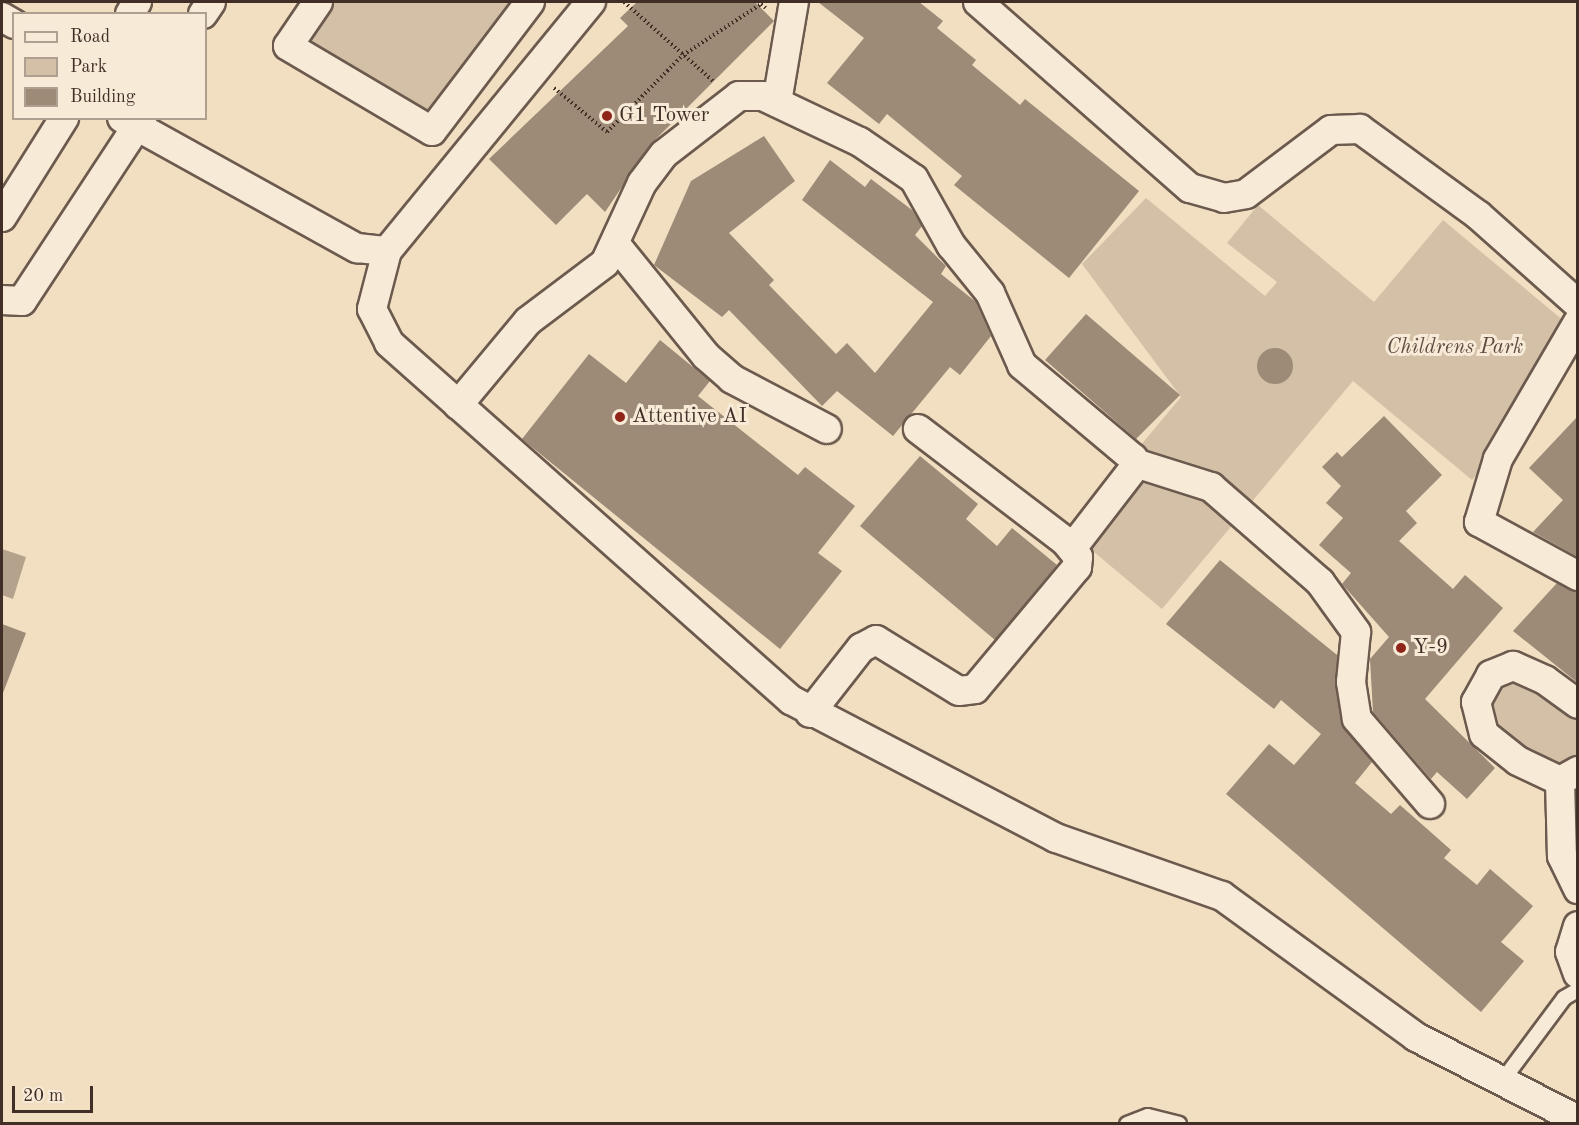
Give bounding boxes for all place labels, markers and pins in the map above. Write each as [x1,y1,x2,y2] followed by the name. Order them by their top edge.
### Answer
[619,103,709,129] place label: G1 Tower
[600,109,614,123] marker: G1 Tower
[632,404,747,430] place label: Attentive AI
[613,410,627,424] marker: Attentive AI
[1413,635,1448,661] place label: Y-9
[1394,641,1408,655] marker: Y-9

